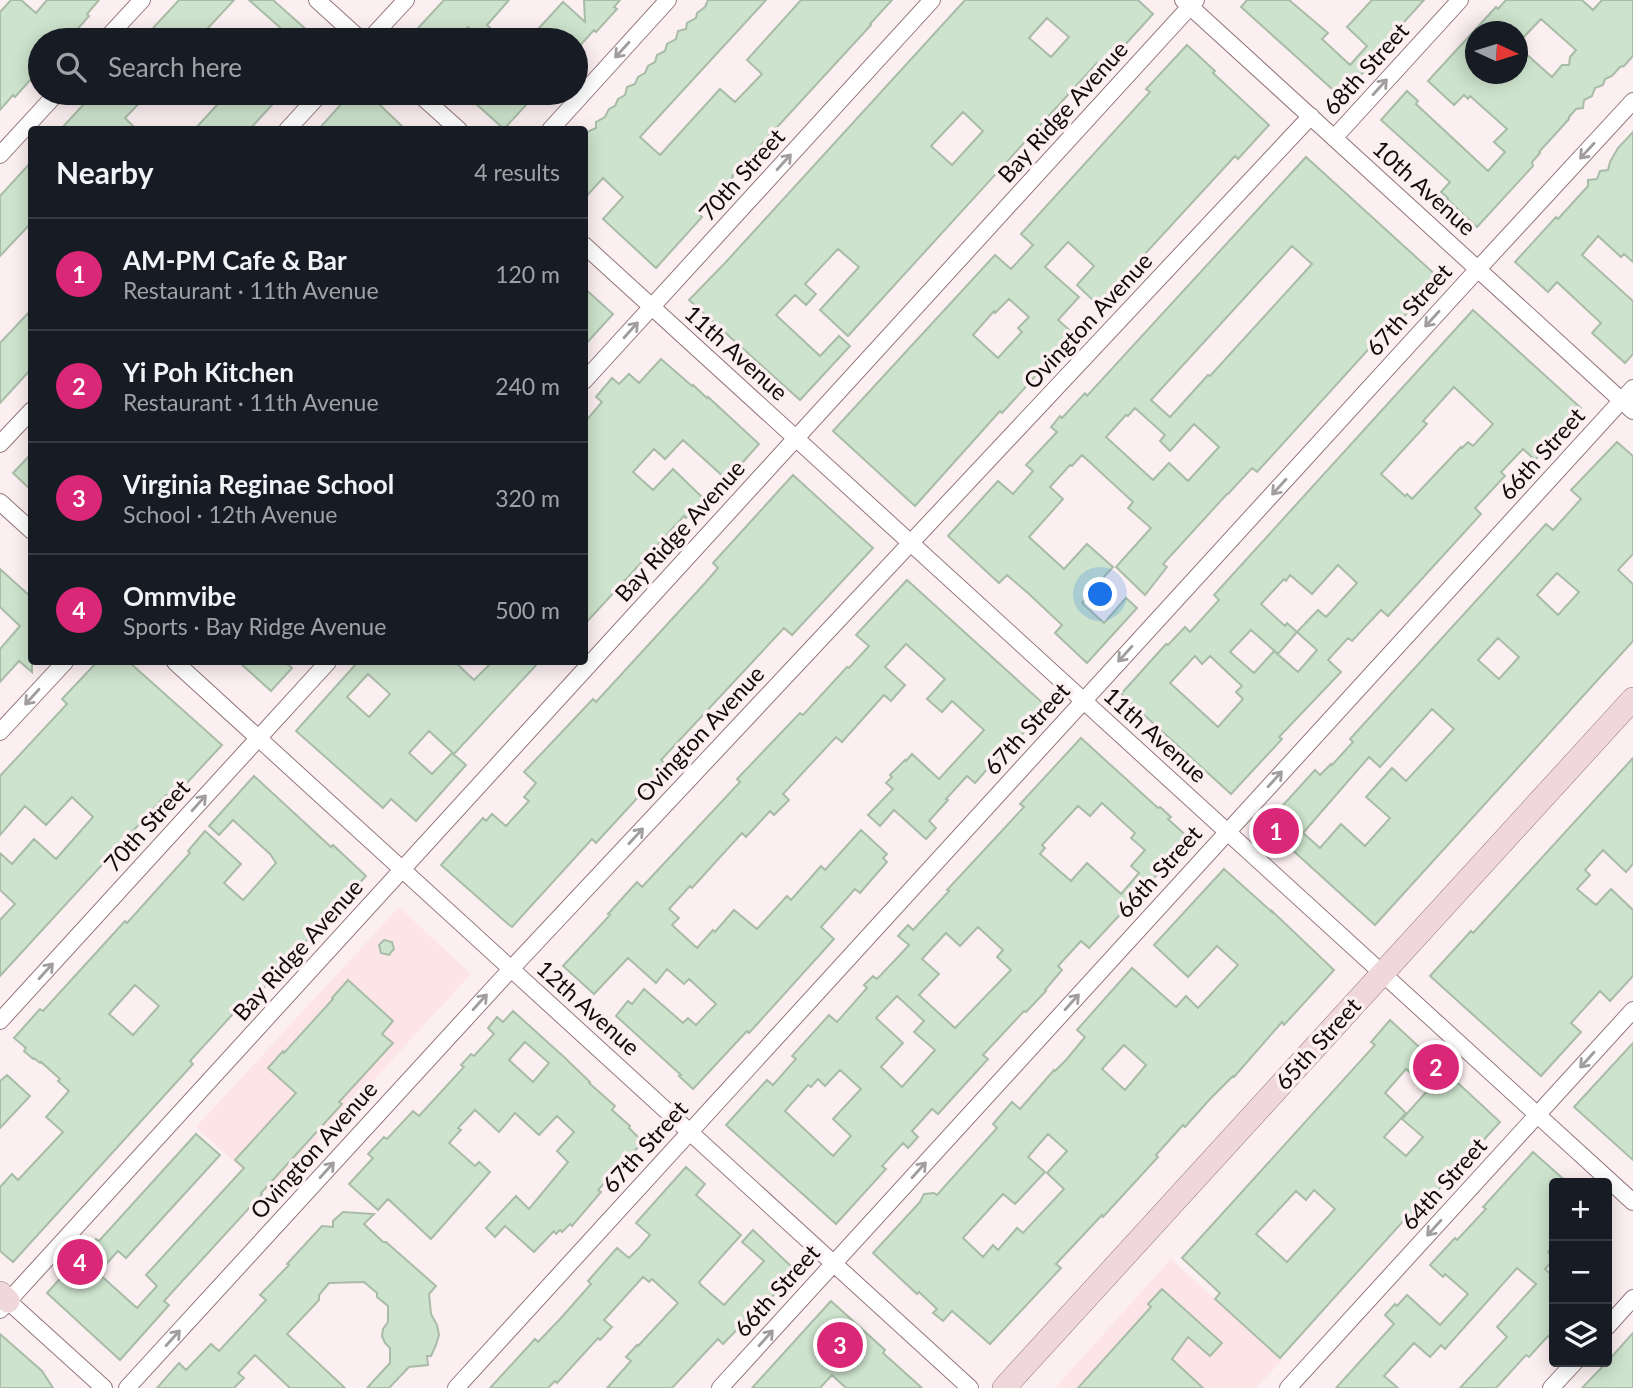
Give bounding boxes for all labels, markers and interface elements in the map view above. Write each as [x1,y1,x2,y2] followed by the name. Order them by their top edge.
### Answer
[1317,16,1414,120] street label: 68th Street
[1465,21,1528,84] north arrow
[28,28,588,105] search box
[991,35,1133,188] street label: Bay Ridge Avenue
[614,41,631,58] one-way arrow
[52,48,90,86] icon: search
[108,51,242,83] text: Search here
[1372,78,1388,96] one-way arrow
[693,122,790,226] street label: 70th Street
[1367,134,1482,241] street label: 10th Avenue
[1578,142,1595,159] one-way arrow
[776,153,792,171] one-way arrow
[56,154,154,190] text: Nearby
[474,158,560,186] text: 4 results
[123,244,347,276] text: AM-PM Cafe & Bar
[1017,246,1157,394] street label: Ovington Avenue
[1360,257,1457,361] street label: 67th Street
[72,260,86,288] text: 1
[495,260,560,288] text: 120 m
[123,276,379,304] text: Restaurant · 11th Avenue
[679,299,794,406] street label: 11th Avenue
[1424,310,1441,327] one-way arrow
[622,322,639,339] one-way arrow
[123,356,294,388] text: Yi Poh Kitchen
[72,372,86,400] text: 2
[495,372,560,400] text: 240 m
[123,388,379,416] text: Restaurant · 11th Avenue
[1493,401,1590,505] street label: 66th Street
[608,454,750,607] street label: Bay Ridge Avenue
[123,468,394,500] text: Virginia Reginae School
[1271,478,1287,496] one-way arrow
[72,484,86,512] text: 3
[495,484,560,512] text: 320 m
[123,500,338,528] text: School · 12th Avenue
[1083,577,1117,611] your location
[123,580,236,612] text: Ommvibe
[72,596,86,624] text: 4
[495,596,560,624] text: 500 m
[123,612,386,640] text: Sports · Bay Ridge Avenue
[1117,645,1134,662] one-way arrow
[629,659,769,807] street label: Ovington Avenue
[978,676,1075,780] street label: 67th Street
[1098,681,1213,788] street label: 11th Avenue
[24,688,41,705] one-way arrow
[1267,771,1284,788] one-way arrow
[98,773,195,877] street label: 70th Street
[191,795,208,812] one-way arrow
[1253,805,1299,857] pin: 1
[1110,819,1207,923] street label: 66th Street
[627,828,644,845] one-way arrow
[226,873,368,1026] street label: Bay Ridge Avenue
[531,954,646,1061] street label: 12th Avenue
[38,962,54,980] one-way arrow
[1269,991,1366,1095] street label: 65th Street
[1064,993,1080,1011] one-way arrow
[472,994,489,1011] one-way arrow
[1413,1041,1459,1093] pin: 2
[1579,1051,1595,1069] one-way arrow
[244,1075,383,1224] street label: Ovington Avenue
[596,1094,693,1198] street label: 67th Street
[1395,1131,1492,1235] street label: 64th Street
[911,1161,927,1179] one-way arrow
[318,1162,335,1179] one-way arrow
[1549,1178,1612,1367] map controls
[1549,1178,1612,1241] button: +
[1425,1219,1442,1236] one-way arrow
[57,1236,103,1288] pin: 4
[728,1238,825,1342] street label: 66th Street
[1549,1241,1612,1304] button: −
[1549,1304,1612,1367] button: layers
[817,1319,863,1371] pin: 3
[165,1329,181,1347] one-way arrow
[757,1330,774,1347] one-way arrow

